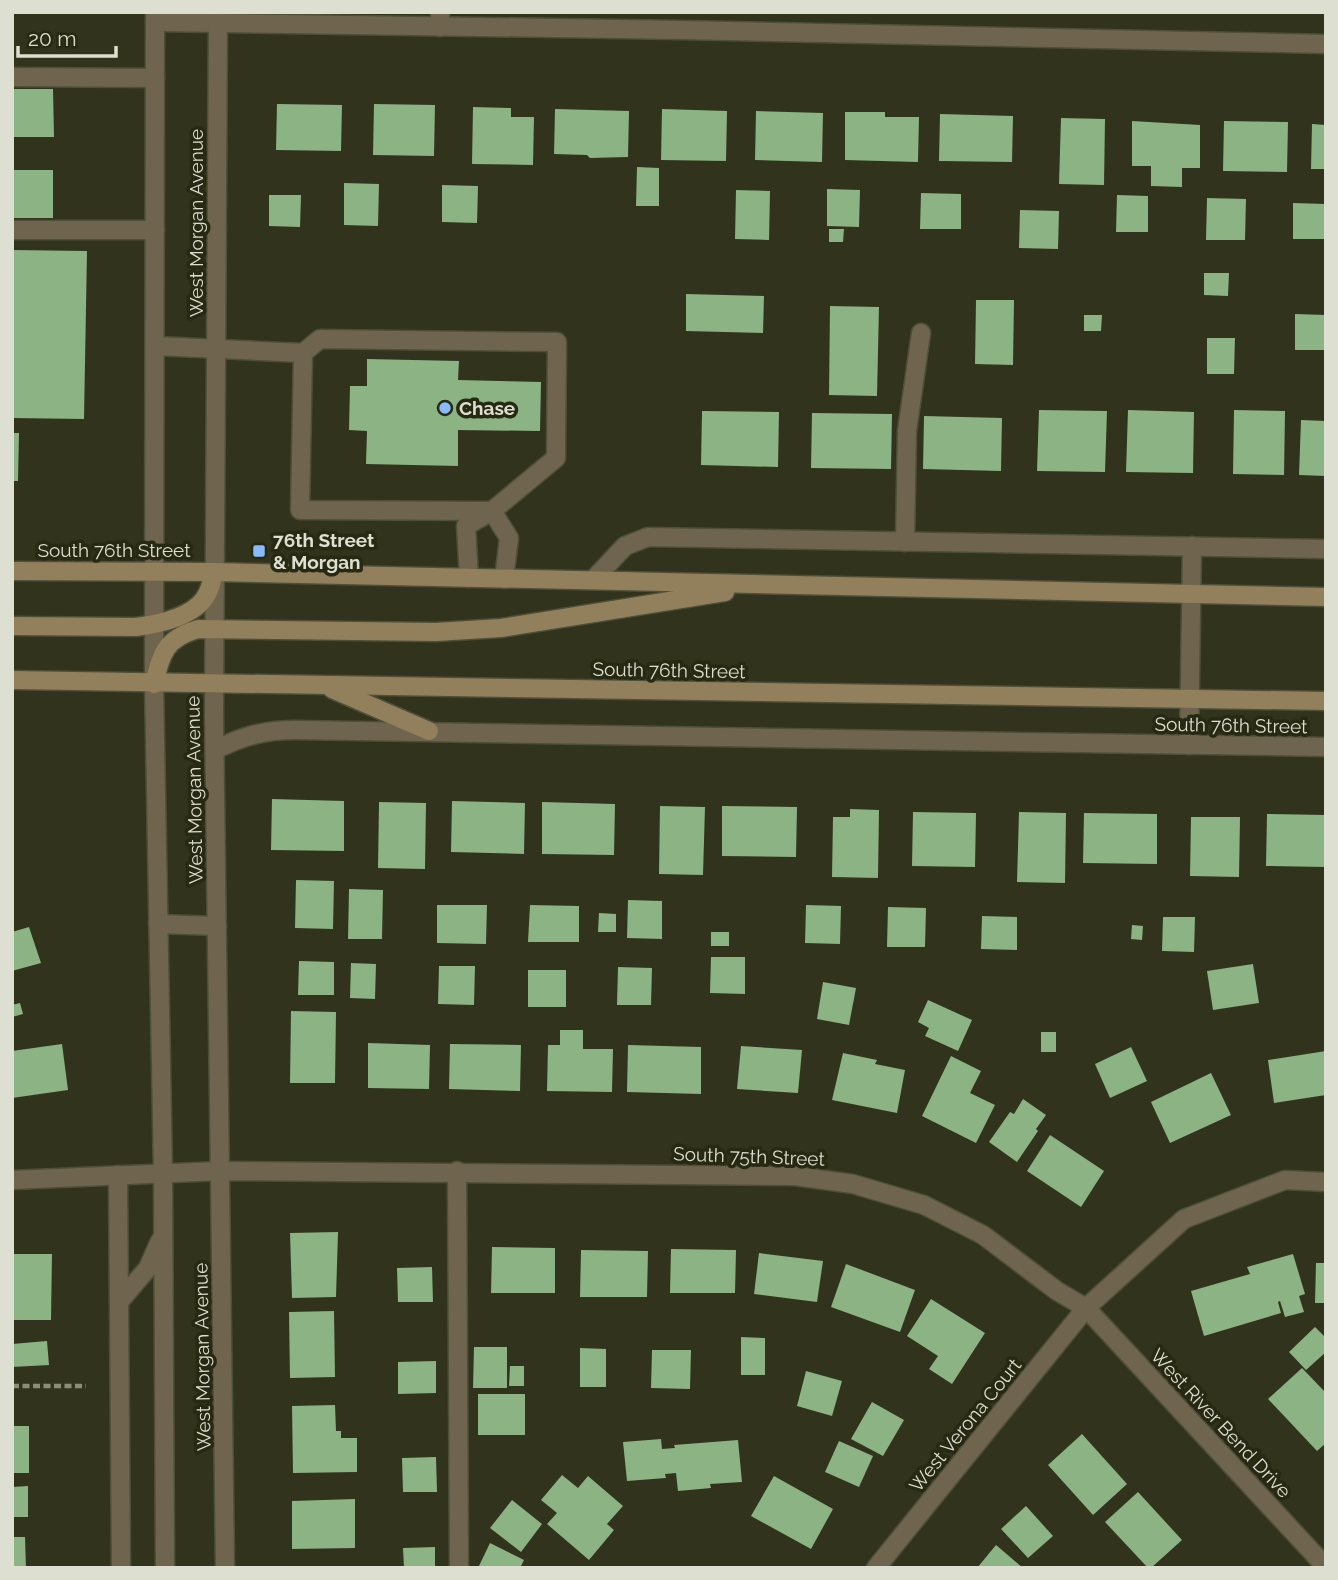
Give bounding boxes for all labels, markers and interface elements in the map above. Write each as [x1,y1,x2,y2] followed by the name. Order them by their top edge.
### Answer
[18,14,116,58] scale bar
[28,26,76,51] text: 20 m
[185,129,207,317] street label: West Morgan Avenue
[459,397,515,419] place label: Chase
[437,400,453,416] marker: Chase
[273,529,375,573] place label: 76th Street & Morgan
[38,539,191,561] street label: South 76th Street
[251,543,267,559] marker: 76th Street & Morgan
[592,658,746,682] street label: South 76th Street
[181,696,207,884] street label: West Morgan Avenue
[1154,713,1308,737] street label: South 76th Street
[673,1142,826,1170] street label: South 75th Street
[189,1263,215,1451] street label: West Morgan Avenue
[1146,1344,1296,1502] street label: West River Bend Drive
[905,1354,1026,1496] street label: West Verona Court

